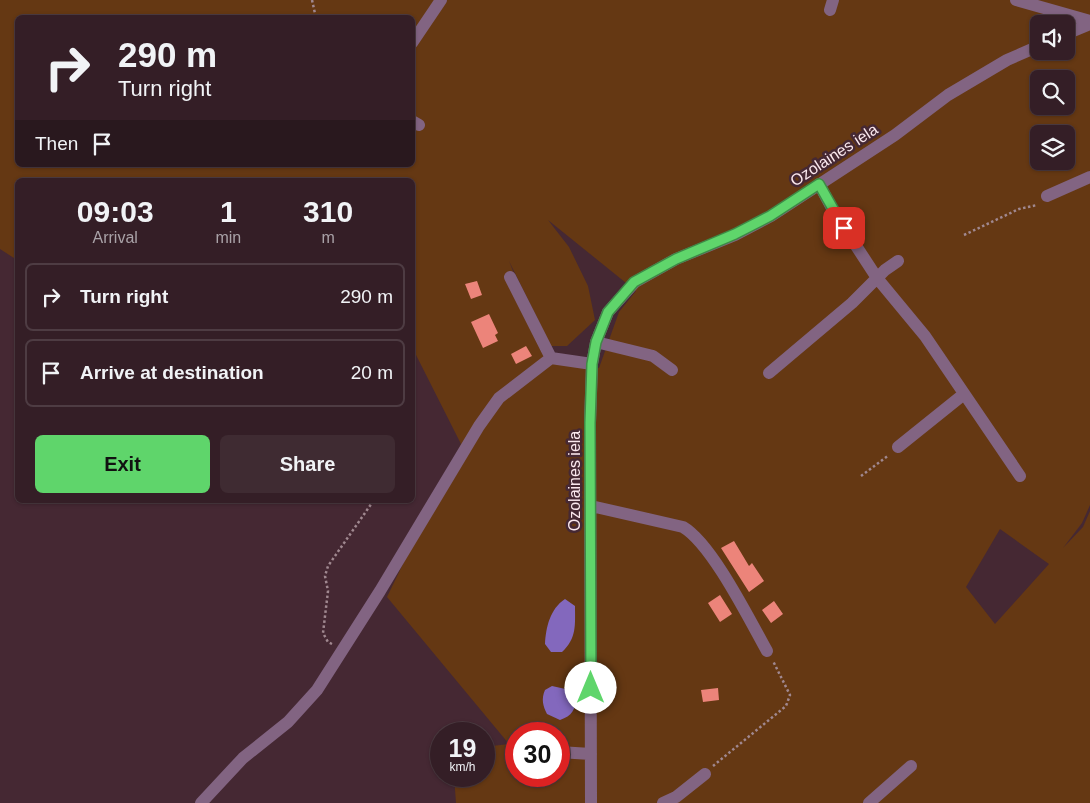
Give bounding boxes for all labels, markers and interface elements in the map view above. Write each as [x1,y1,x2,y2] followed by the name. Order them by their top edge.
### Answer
[1030,15,1075,170] map controls
[1030,15,1075,60] button: sound
[35,35,100,100] icon: right
[118,35,217,74] text: 290 m
[1030,70,1075,115] button: search
[118,76,211,101] text: Turn right
[787,120,881,189] street label: Ozolaines iela
[1030,125,1075,170] button: layers
[88,130,116,158] icon: arrive
[35,133,78,154] text: Then
[77,195,154,228] text: 09:03
[220,195,237,228] text: 1
[303,195,353,228] text: 310
[823,207,865,249] pin
[830,214,858,242] icon: arrive
[93,229,138,246] text: Arrival
[215,229,241,246] text: min
[321,229,335,246] text: m
[37,283,65,311] icon: right
[80,286,168,307] text: Turn right
[340,286,393,307] text: 290 m
[37,359,65,387] icon: arrive
[80,362,264,383] text: Arrive at destination
[351,362,393,383] text: 20 m
[566,431,583,531] street label: Ozolaines iela
[35,435,210,493] button: Exit
[220,435,395,493] button: Share
[564,661,616,713] position arrow
[505,722,570,787] speed limit sign: 30
[449,734,476,762] text: 19
[449,760,476,774] text: km/h

